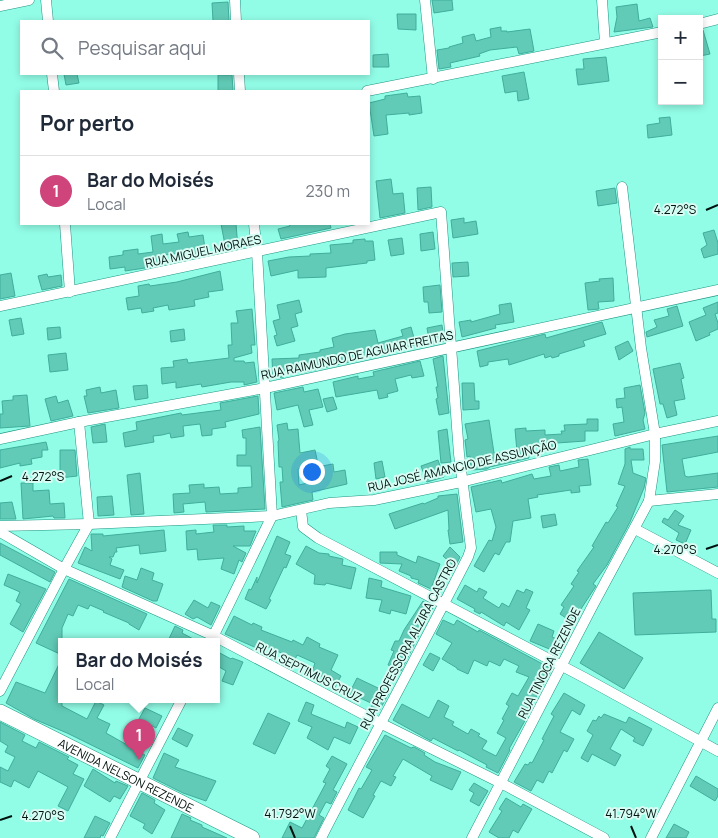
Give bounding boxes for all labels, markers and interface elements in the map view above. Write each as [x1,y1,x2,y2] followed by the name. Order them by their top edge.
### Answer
[658,15,703,105] map controls
[658,15,703,60] button: +
[20,20,370,75] search box
[38,34,66,62] icon: search
[78,35,206,61] text: Pesquisar aqui
[658,60,703,105] button: −
[40,109,134,137] text: Por perto
[87,167,214,193] text: Bar do Moisés
[52,180,60,202] text: 1
[306,180,350,202] text: 230 m
[87,193,126,215] text: Local
[654,201,696,218] text: 4.272°S
[144,230,262,272] street label: RUA MIGUEL MORAES
[259,326,455,384] street label: RUA RAIMUNDO DE AGUIAR FREITAS
[366,436,558,496] street label: RUA JOSÉ AMANCIO DE ASSUNÇÃO
[299,459,325,485] your location
[22,468,64,485] text: 4.272°S
[654,541,696,558] text: 4.270°S
[356,555,460,732] street label: RUA PROFESSORA ALZIRA CASTRO
[514,604,584,721] street label: RUA TINOCA REZENDE
[58,638,220,703] popup
[253,638,365,706] street label: RUA SEPTIMUS CRUZ
[76,647,202,673] text: Bar do Moisés
[76,673,115,695] text: Local
[123,719,155,760] pin: 1
[55,734,197,816] street label: AVENIDA NELSON REZENDE
[264,805,316,822] text: 41.792°W
[605,805,658,822] text: 41.794°W
[22,807,64,824] text: 4.270°S

